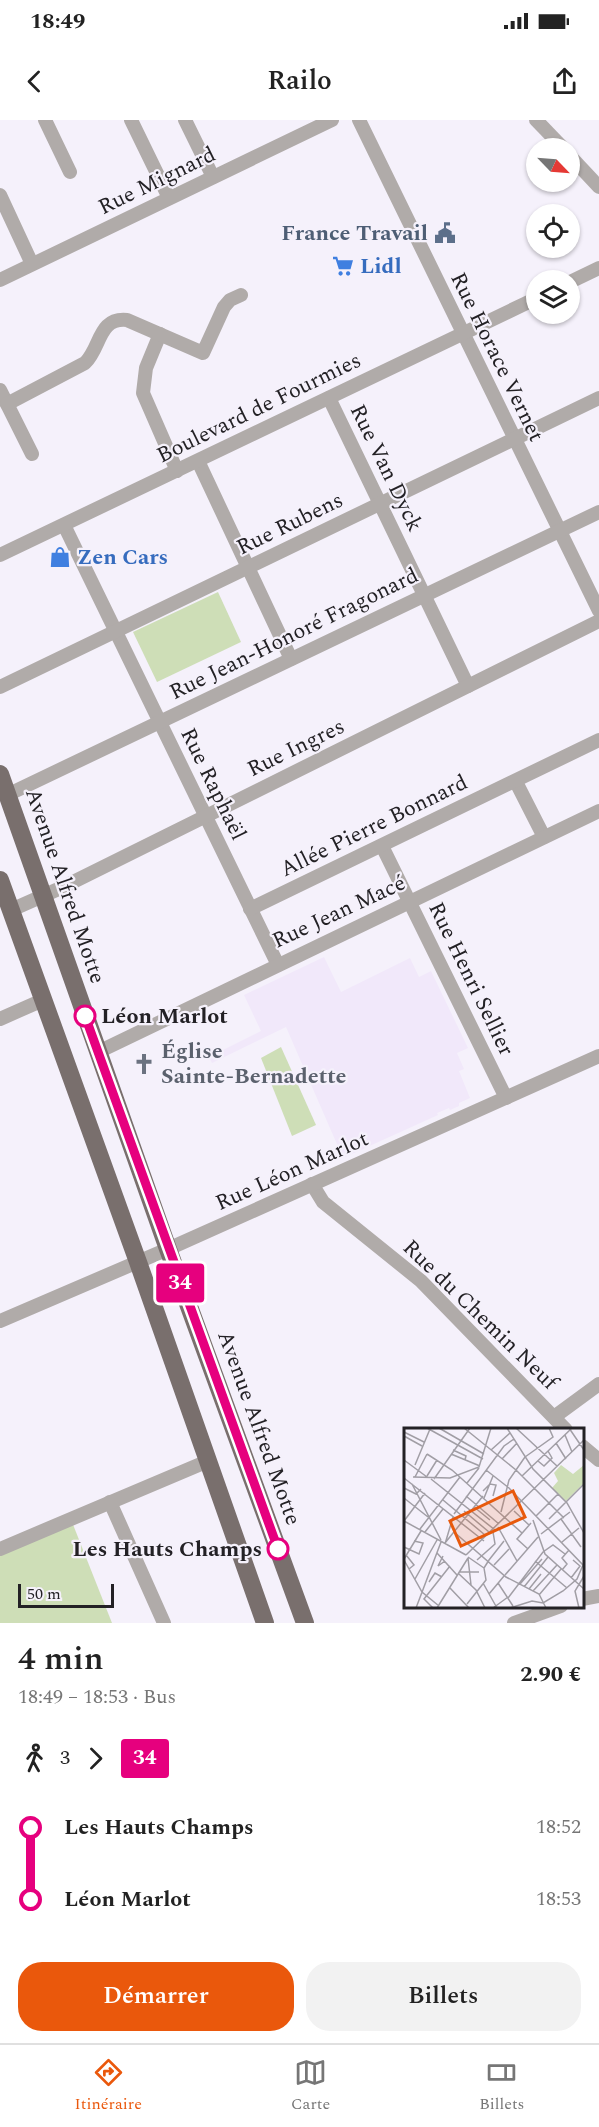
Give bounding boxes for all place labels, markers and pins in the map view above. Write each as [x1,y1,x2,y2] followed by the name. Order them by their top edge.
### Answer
[281,217,428,250] place label: France Travail
[433,221,457,245] public building icon: France Travail
[360,250,402,283] place label: Lidl
[331,254,355,278] supermarket icon: Lidl
[77,541,168,574] place label: Zen Cars
[48,545,72,569] shop icon: Zen Cars
[101,1000,228,1033] place label: Léon Marlot
[74,1005,96,1027] marker: Léon Marlot
[161,1035,347,1093] place label: Église Sainte-Bernadette
[132,1052,156,1076] church icon: Église Sainte-Bernadette
[72,1533,262,1566] place label: Les Hauts Champs
[267,1538,289,1560] marker: Les Hauts Champs

